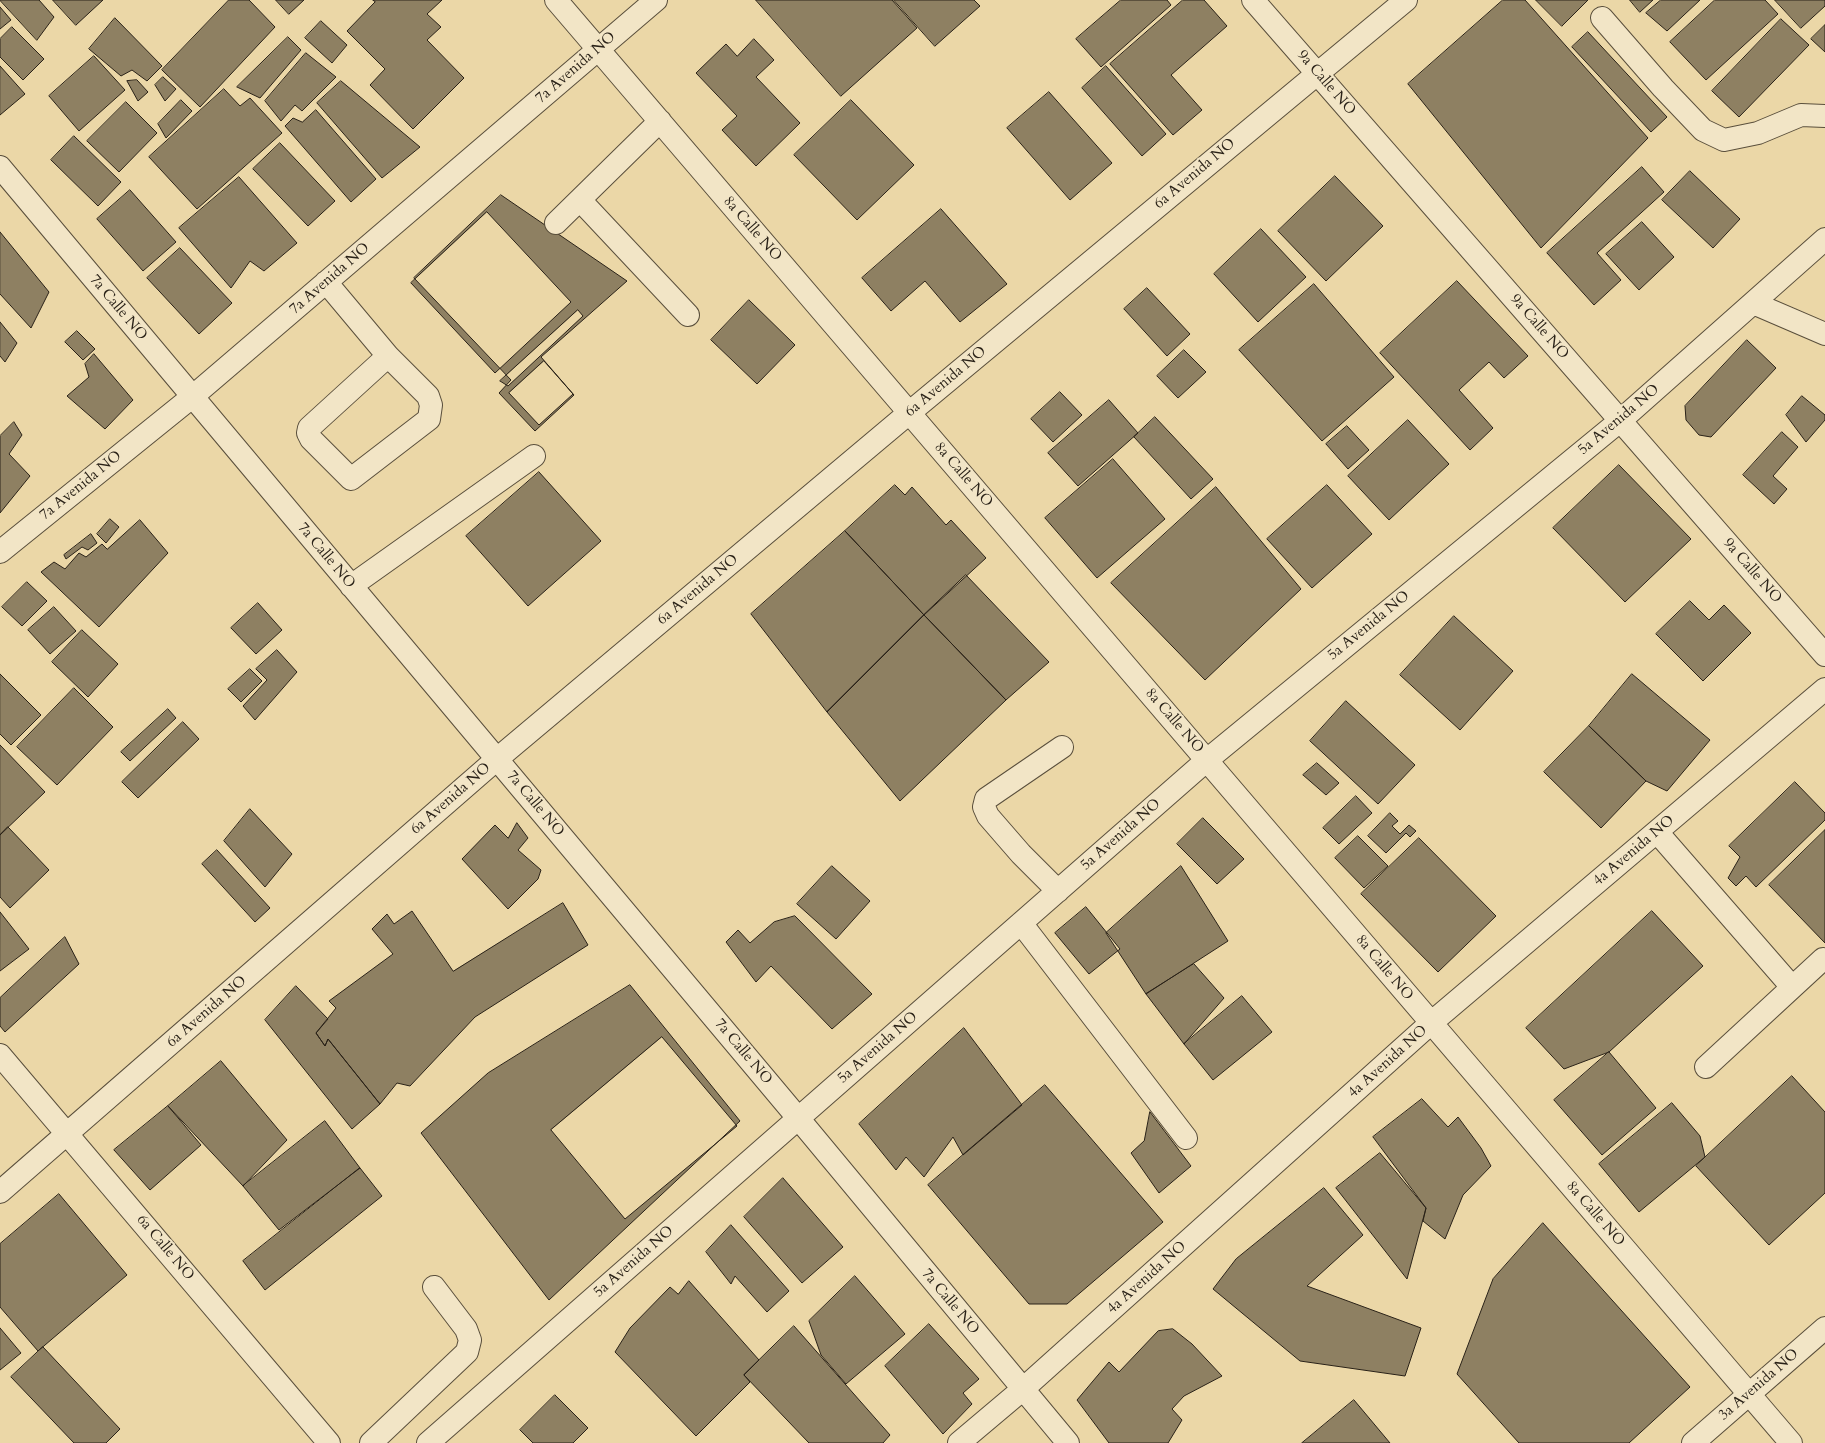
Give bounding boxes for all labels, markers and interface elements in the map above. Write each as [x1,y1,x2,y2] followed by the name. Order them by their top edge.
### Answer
[532,28,620,108] street label: 7a Avenida NO
[1293,47,1359,119] street label: 9a Calle NO
[1151,135,1239,213] street label: 6a Avenida NO
[719,193,785,265] street label: 8a Calle NO
[286,239,374,319] street label: 7a Avenida NO
[85,271,151,345] street label: 7a Calle NO
[1506,291,1572,363] street label: 9a Calle NO
[902,343,990,421] street label: 6a Avenida NO
[1575,381,1663,459] street label: 5a Avenida NO
[930,439,996,511] street label: 8a Calle NO
[36,447,126,525] street label: 7a Avenida NO
[293,519,359,593] street label: 7a Calle NO
[1719,535,1785,607] street label: 9a Calle NO
[654,551,742,629] street label: 6a Avenida NO
[1324,587,1414,665] street label: 5a Avenida NO
[1141,685,1207,757] street label: 8a Calle NO
[407,759,495,839] street label: 6a Avenida NO
[502,767,568,841] street label: 7a Calle NO
[1077,795,1165,875] street label: 5a Avenida NO
[1590,812,1678,890] street label: 4a Avenida NO
[1351,931,1417,1005] street label: 8a Calle NO
[163,972,251,1052] street label: 6a Avenida NO
[834,1008,922,1088] street label: 5a Avenida NO
[710,1015,776,1089] street label: 7a Calle NO
[1345,1022,1431,1102] street label: 4a Avenida NO
[1562,1178,1628,1250] street label: 8a Calle NO
[132,1211,198,1285] street label: 6a Calle NO
[590,1222,678,1302] street label: 5a Avenida NO
[1104,1238,1190,1318] street label: 4a Avenida NO
[917,1265,983,1339] street label: 7a Calle NO
[1715,1345,1803,1425] street label: 3a Avenida NO

